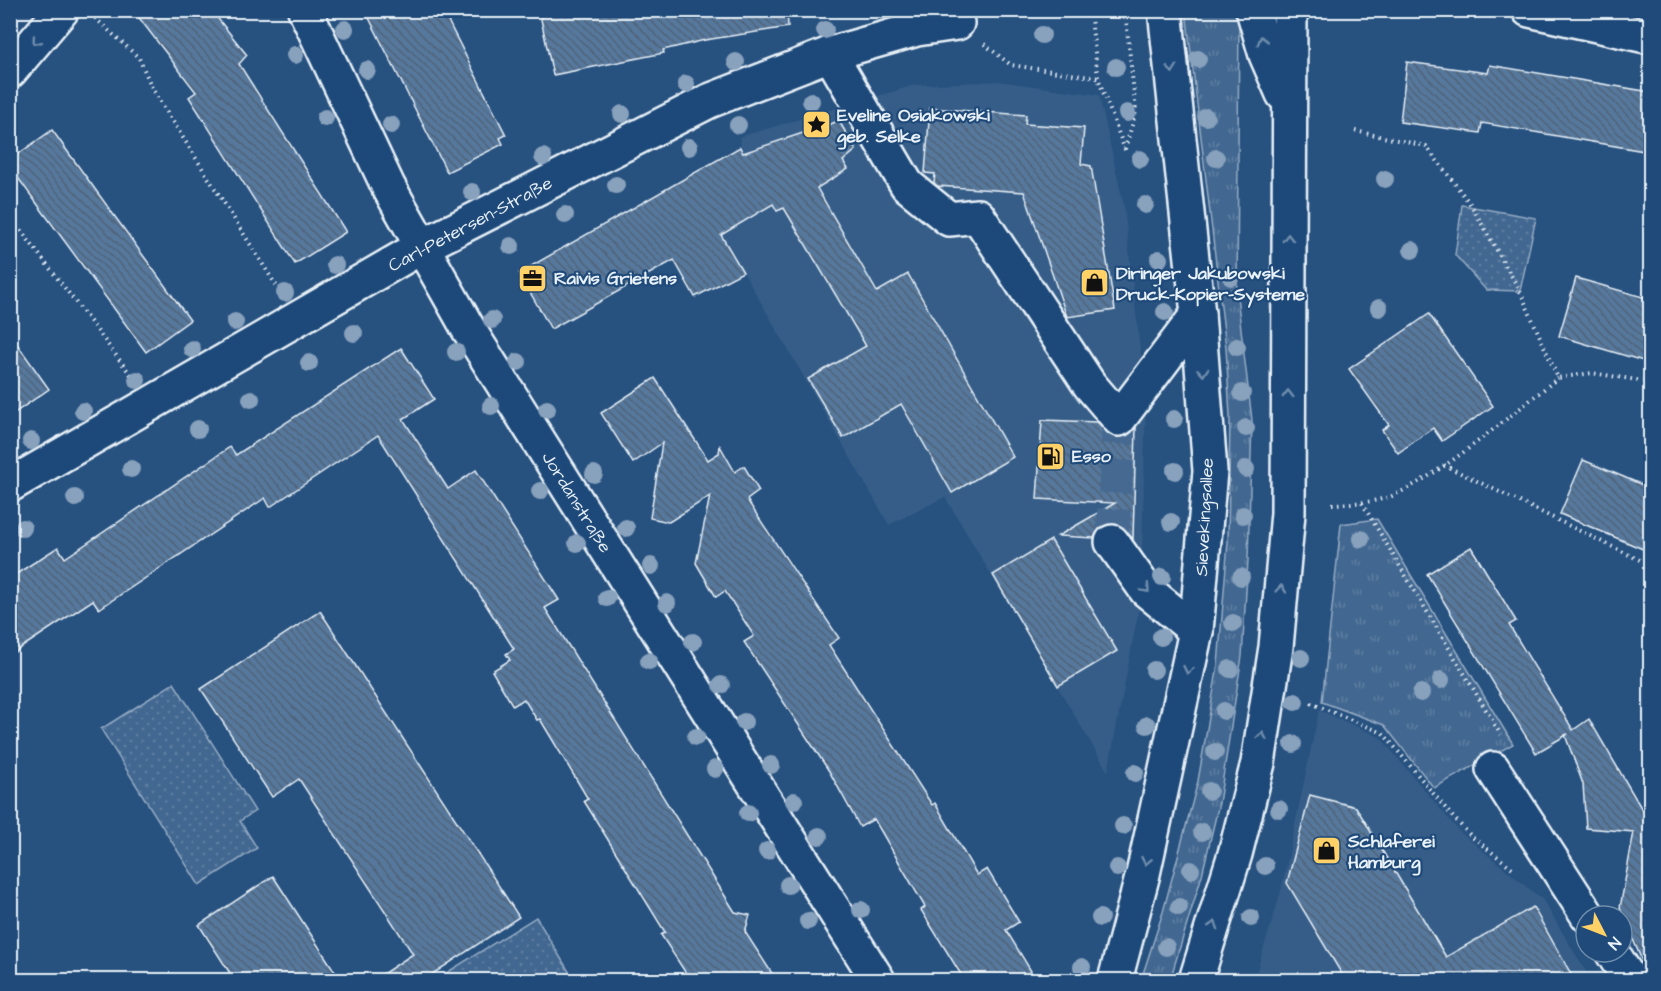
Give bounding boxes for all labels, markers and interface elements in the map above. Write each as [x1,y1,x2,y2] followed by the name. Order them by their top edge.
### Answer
[32,34,43,45] one-way arrow
[1257,35,1269,46] one-way arrow
[1165,64,1178,73] one-way arrow
[837,103,990,150] place label: Eveline Osiakowski geb. Selke
[800,109,832,141] place icon: Eveline Osiakowski geb. Selke
[384,171,557,278] street label: Carl-Petersen-Straße
[1282,234,1294,243] one-way arrow
[1116,261,1305,308] place label: Diringer Jakubowski Druck-Kopier-Systeme
[517,262,549,294] office icon: Raivis Grietens
[554,266,677,291] place label: Raivis Grietens
[1079,267,1111,299] shop icon: Diringer Jakubowski Druck-Kopier-Systeme
[1196,367,1209,376] one-way arrow
[1282,390,1294,399] one-way arrow
[1035,440,1067,472] fuel station icon: Esso
[1072,444,1112,469] place label: Esso
[536,447,618,558] street label: Jordanstraße
[1189,457,1221,577] street label: Sievekingsallee
[1139,582,1150,593] one-way arrow
[1274,584,1287,594] one-way arrow
[1182,665,1195,675] one-way arrow
[1256,731,1268,741] one-way arrow
[1347,829,1435,876] place label: Schlaferei Hamburg
[1311,835,1343,867] shop icon: Schlaferei Hamburg
[1140,855,1153,865] one-way arrow
[1574,904,1634,964] north arrow
[1207,920,1219,931] one-way arrow
[1603,932,1626,954] text: N

